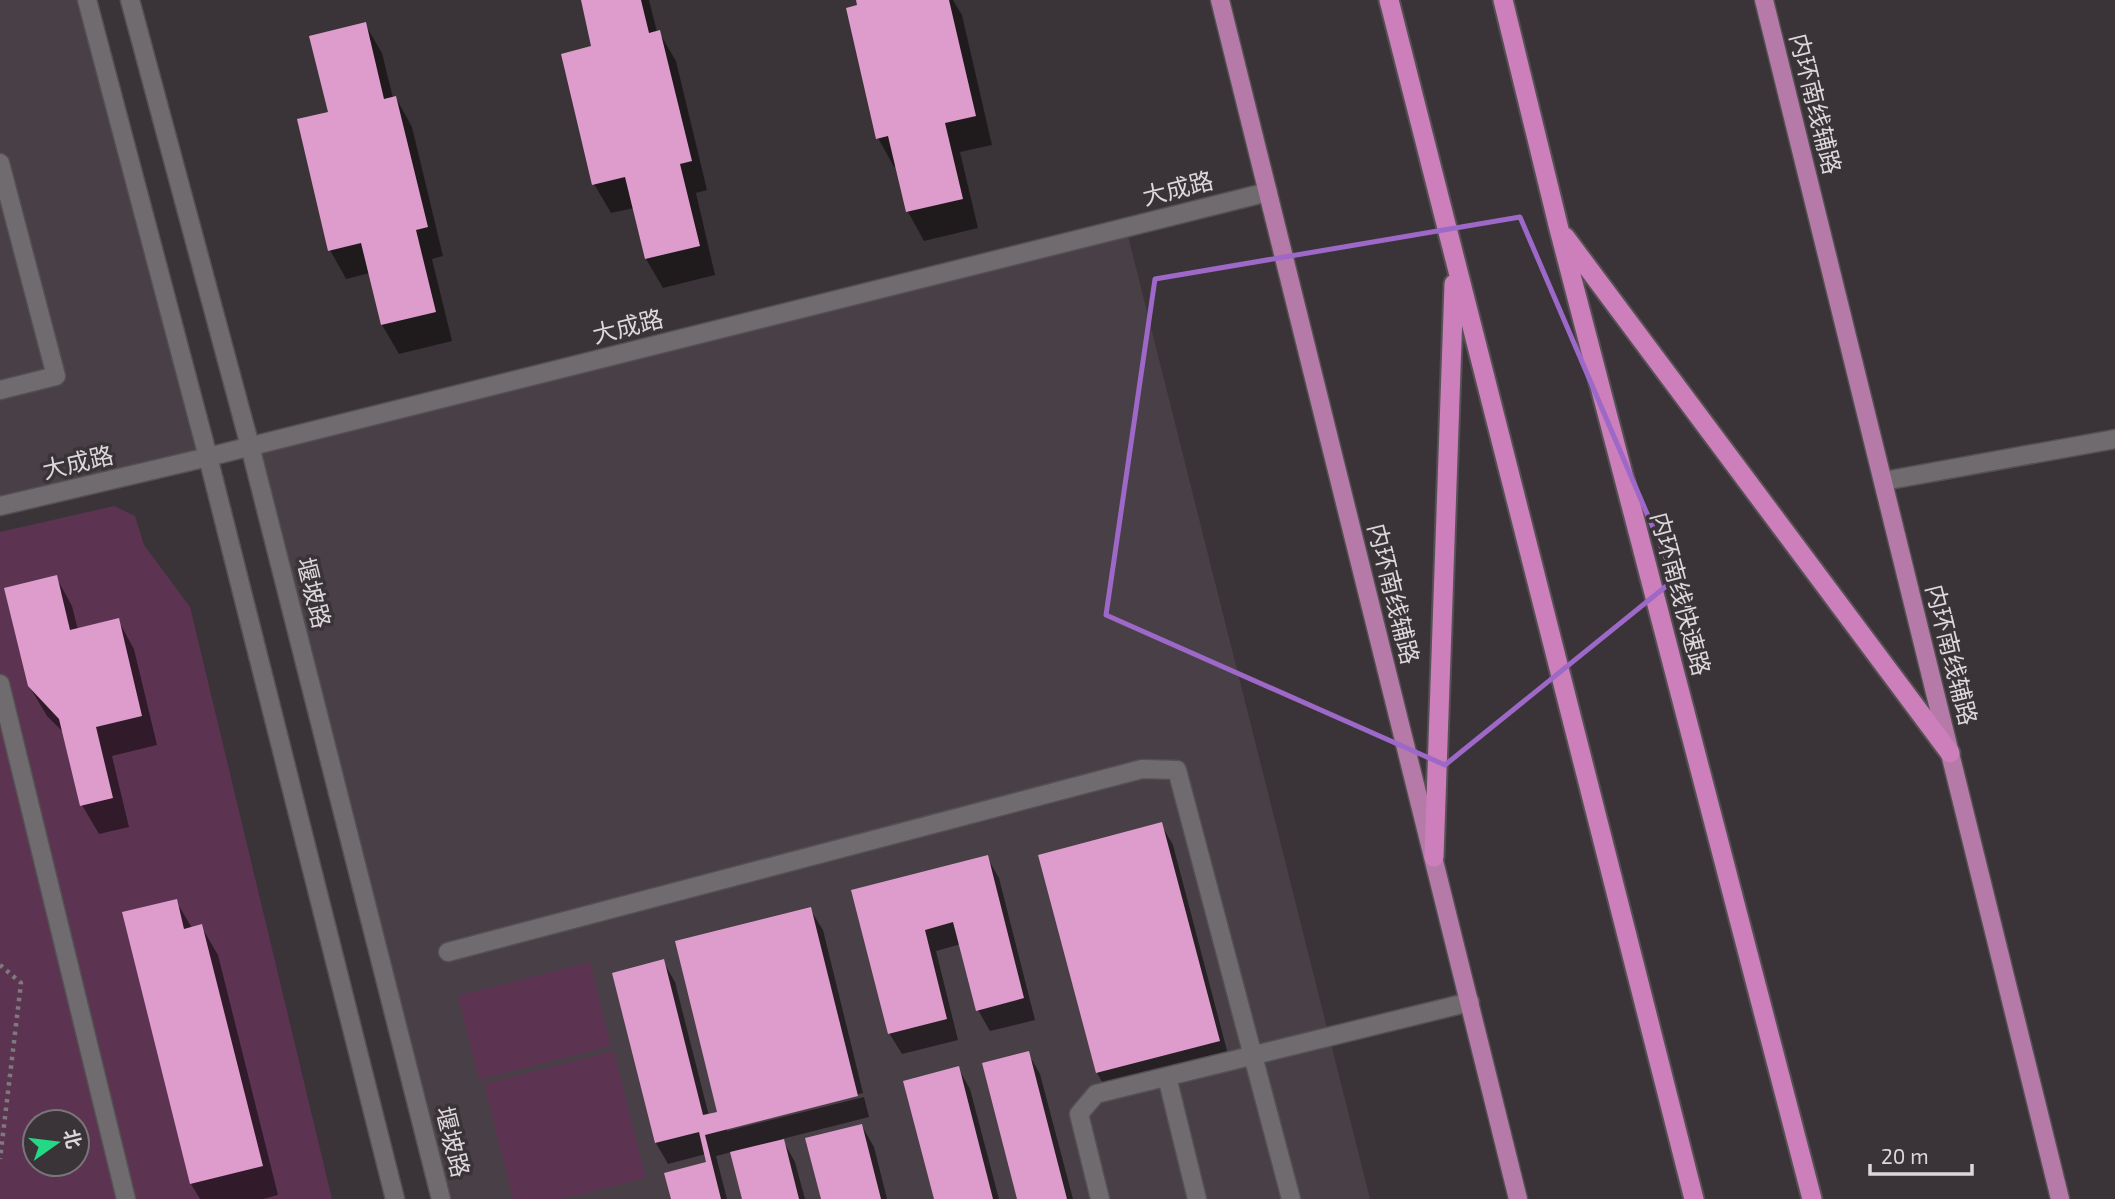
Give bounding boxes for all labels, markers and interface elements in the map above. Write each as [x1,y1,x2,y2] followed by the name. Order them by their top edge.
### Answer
[1785,30,1848,177] street label: 内环南线辅路
[1139,165,1216,210] street label: 大成路
[589,303,666,348] street label: 大成路
[39,439,116,484] street label: 大成路
[1646,509,1717,679] street label: 内环南线快速路
[1363,520,1426,667] street label: 内环南线辅路
[292,554,337,631] street label: 堰坡路
[1921,581,1984,728] street label: 内环南线辅路
[431,1103,476,1180] street label: 堰坡路
[21,1108,91,1178] north arrow
[60,1127,86,1151] text: 北
[1870,1132,1972,1176] scale bar
[1881,1143,1929,1168] text: 20 m

